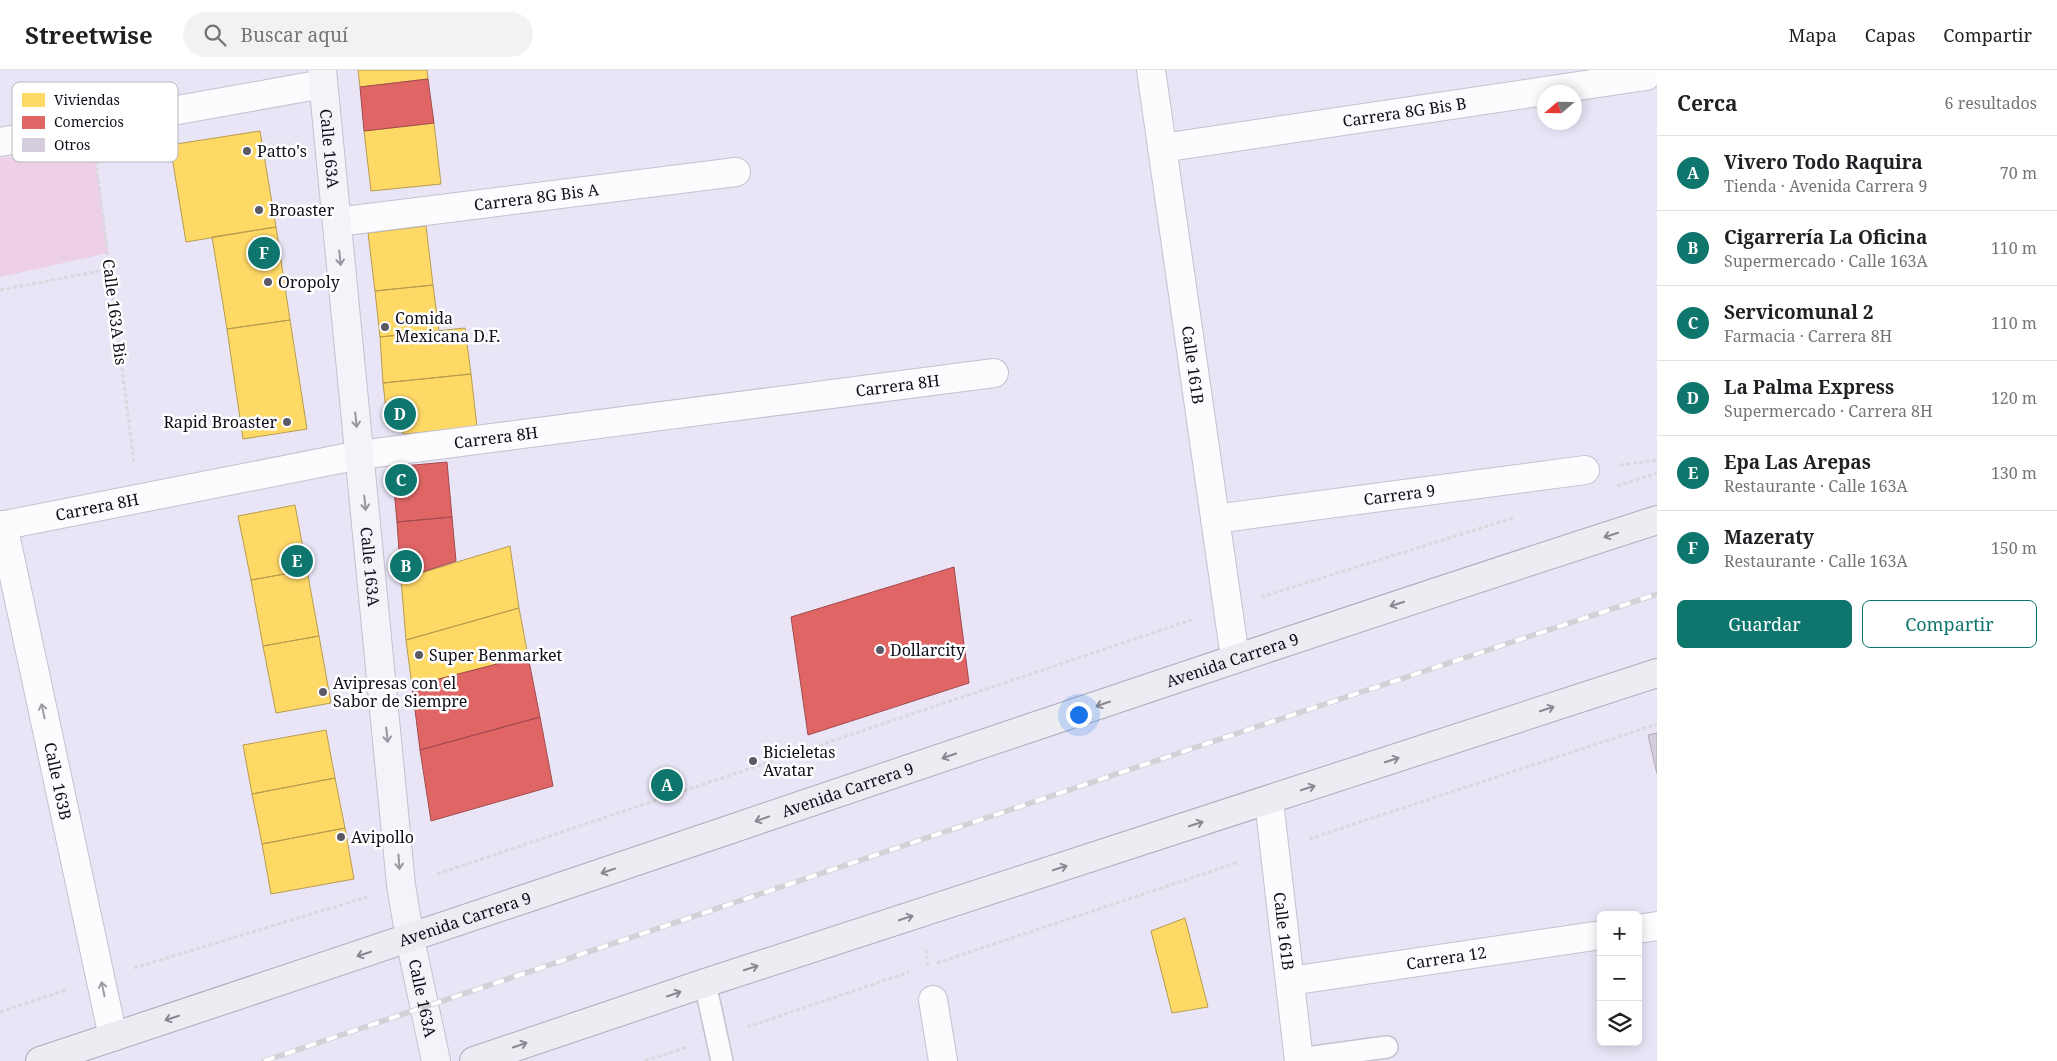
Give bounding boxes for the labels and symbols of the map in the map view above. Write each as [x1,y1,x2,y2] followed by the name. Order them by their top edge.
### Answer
[12,82,178,162] legend
[1537,85,1582,130] north arrow
[54,90,120,109] text: Viviendas
[1341,92,1468,132] street label: Carrera 8G Bis B
[315,108,344,190] street label: Calle 163A
[54,112,124,131] text: Comercios
[54,135,90,154] text: Otros
[257,140,307,162] place label: Patto's
[241,145,253,157] marker: Patto's
[473,178,601,216] street label: Carrera 8G Bis A
[269,199,335,221] place label: Broaster
[253,204,265,216] marker: Broaster
[248,234,280,272] pin: F
[335,250,345,266] one-way arrow
[98,258,132,366] street label: Calle 163A Bis
[278,271,341,293] place label: Oropoly
[262,276,274,288] marker: Oropoly
[395,307,500,347] place label: Comida Mexicana D.F.
[379,321,391,333] marker: Comida Mexicana D.F.
[1177,324,1210,406] street label: Calle 161B
[854,369,941,402] street label: Carrera 8H
[384,395,416,433] pin: D
[163,411,277,433] place label: Rapid Broaster
[351,411,361,427] one-way arrow
[281,416,293,428] marker: Rapid Broaster
[453,421,540,454] street label: Carrera 8H
[385,461,417,499] pin: C
[1362,479,1436,510] street label: Carrera 9
[54,488,141,526] street label: Carrera 8H
[360,495,369,511] one-way arrow
[355,526,385,608] street label: Calle 163A
[1603,530,1619,540] one-way arrow
[281,542,313,580] pin: E
[390,547,422,585] pin: B
[1389,600,1405,610] one-way arrow
[1163,628,1302,692] street label: Avenida Carrera 9
[890,639,966,661] place label: Dollarcity
[429,644,563,666] place label: Super Benmarket
[874,644,886,656] marker: Dollarcity
[413,649,425,661] marker: Super Benmarket
[333,672,467,712] place label: Avipresas con el Sabor de Siempre
[317,686,329,698] marker: Avipresas con el Sabor de Siempre
[1096,700,1112,709] one-way arrow
[1066,702,1092,728] your location
[38,703,47,719] one-way arrow
[1538,704,1554,714] one-way arrow
[382,726,392,742] one-way arrow
[39,740,77,822] street label: Calle 163B
[763,741,836,781] place label: Bicieletas Avatar
[942,752,958,761] one-way arrow
[747,755,759,767] marker: Bicieletas Avatar
[1384,755,1400,765] one-way arrow
[778,757,917,822] street label: Avenida Carrera 9
[651,766,683,804] pin: A
[1299,783,1315,792] one-way arrow
[755,815,771,825] one-way arrow
[1188,819,1204,829] one-way arrow
[351,826,414,848] place label: Avipollo
[335,831,347,843] marker: Avipollo
[395,854,404,870] one-way arrow
[1052,863,1067,872] one-way arrow
[601,867,617,877] one-way arrow
[396,886,534,952] street label: Avenida Carrera 9
[1269,891,1299,972] street label: Calle 161B
[897,913,913,923] one-way arrow
[1405,941,1488,975] street label: Carrera 12
[356,950,372,959] one-way arrow
[404,957,442,1040] street label: Calle 163A
[743,963,759,973] one-way arrow
[98,982,107,998] one-way arrow
[666,988,682,998] one-way arrow
[164,1013,180,1023] one-way arrow
[512,1040,528,1050] one-way arrow

